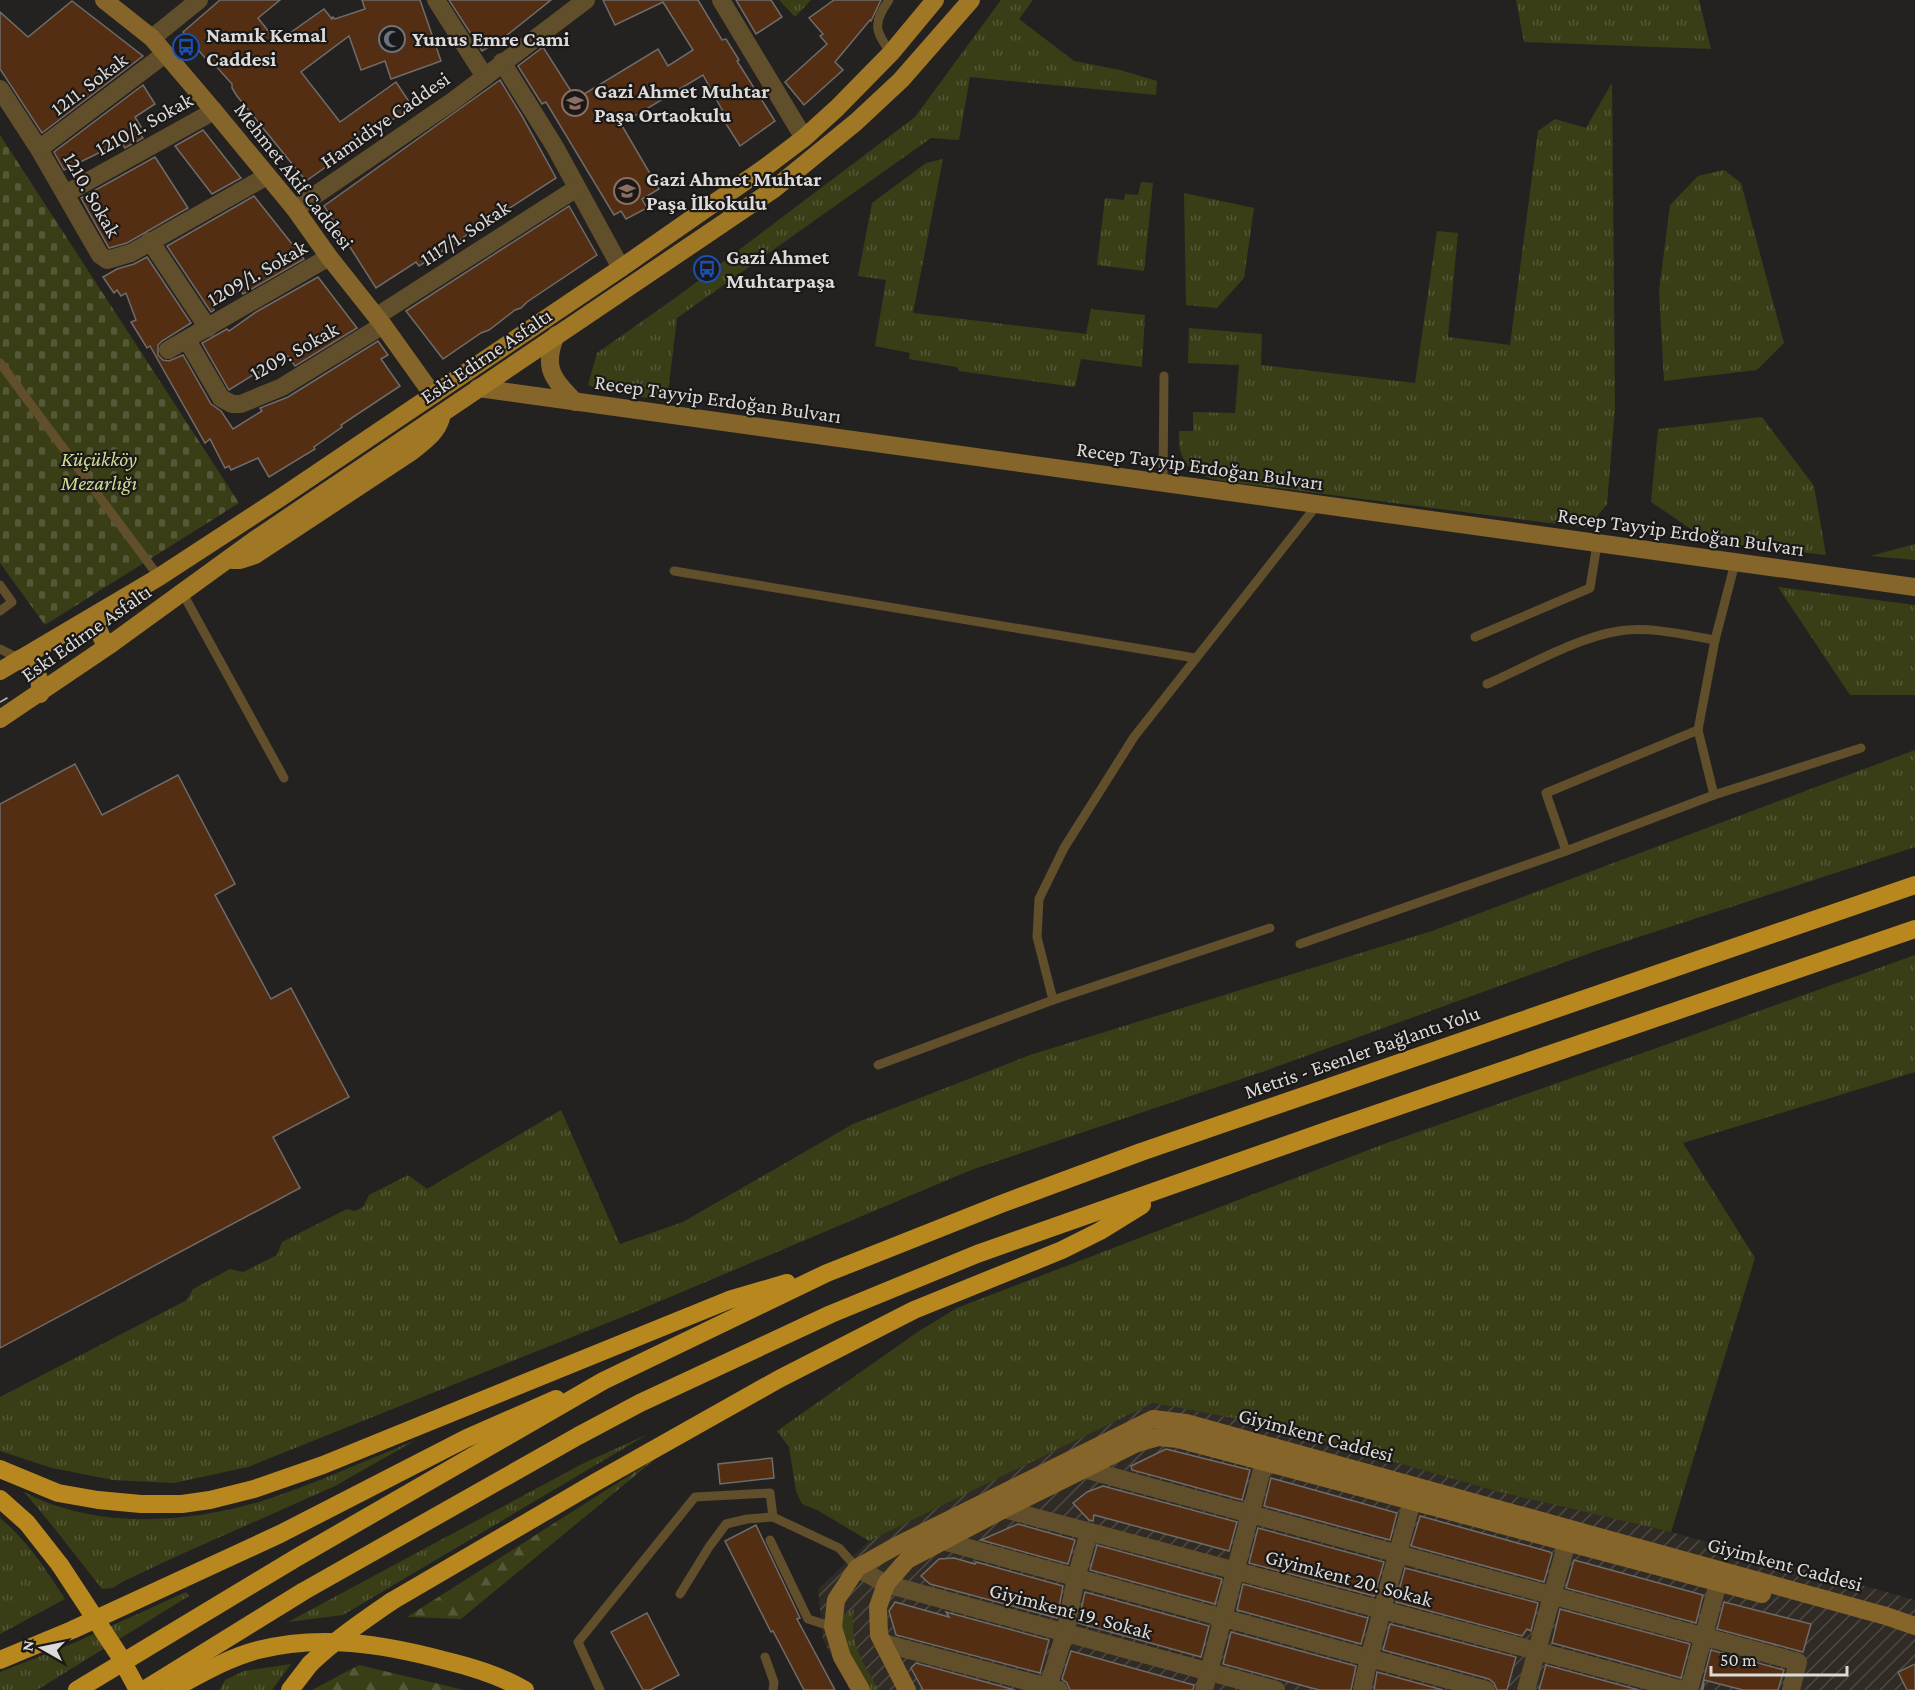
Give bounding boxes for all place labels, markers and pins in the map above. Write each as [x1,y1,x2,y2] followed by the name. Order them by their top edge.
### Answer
[206,23,327,71] place label: Namık Kemal Caddesi
[377,24,407,54] mosque icon: Yunus Emre Cami
[412,27,570,51] place label: Yunus Emre Cami
[171,32,201,62] bus stop icon: Namık Kemal Caddesi
[594,79,770,127] place label: Gazi Ahmet Muhtar Paşa Ortaokulu
[560,88,590,118] school or university icon: Gazi Ahmet Muhtar Paşa Ortaokulu
[646,167,822,215] place label: Gazi Ahmet Muhtar Paşa İlkokulu
[612,176,642,206] school or university icon: Gazi Ahmet Muhtar Paşa İlkokulu
[726,245,836,293] place label: Gazi Ahmet Muhtarpaşa
[692,254,722,284] bus stop icon: Gazi Ahmet Muhtarpaşa

